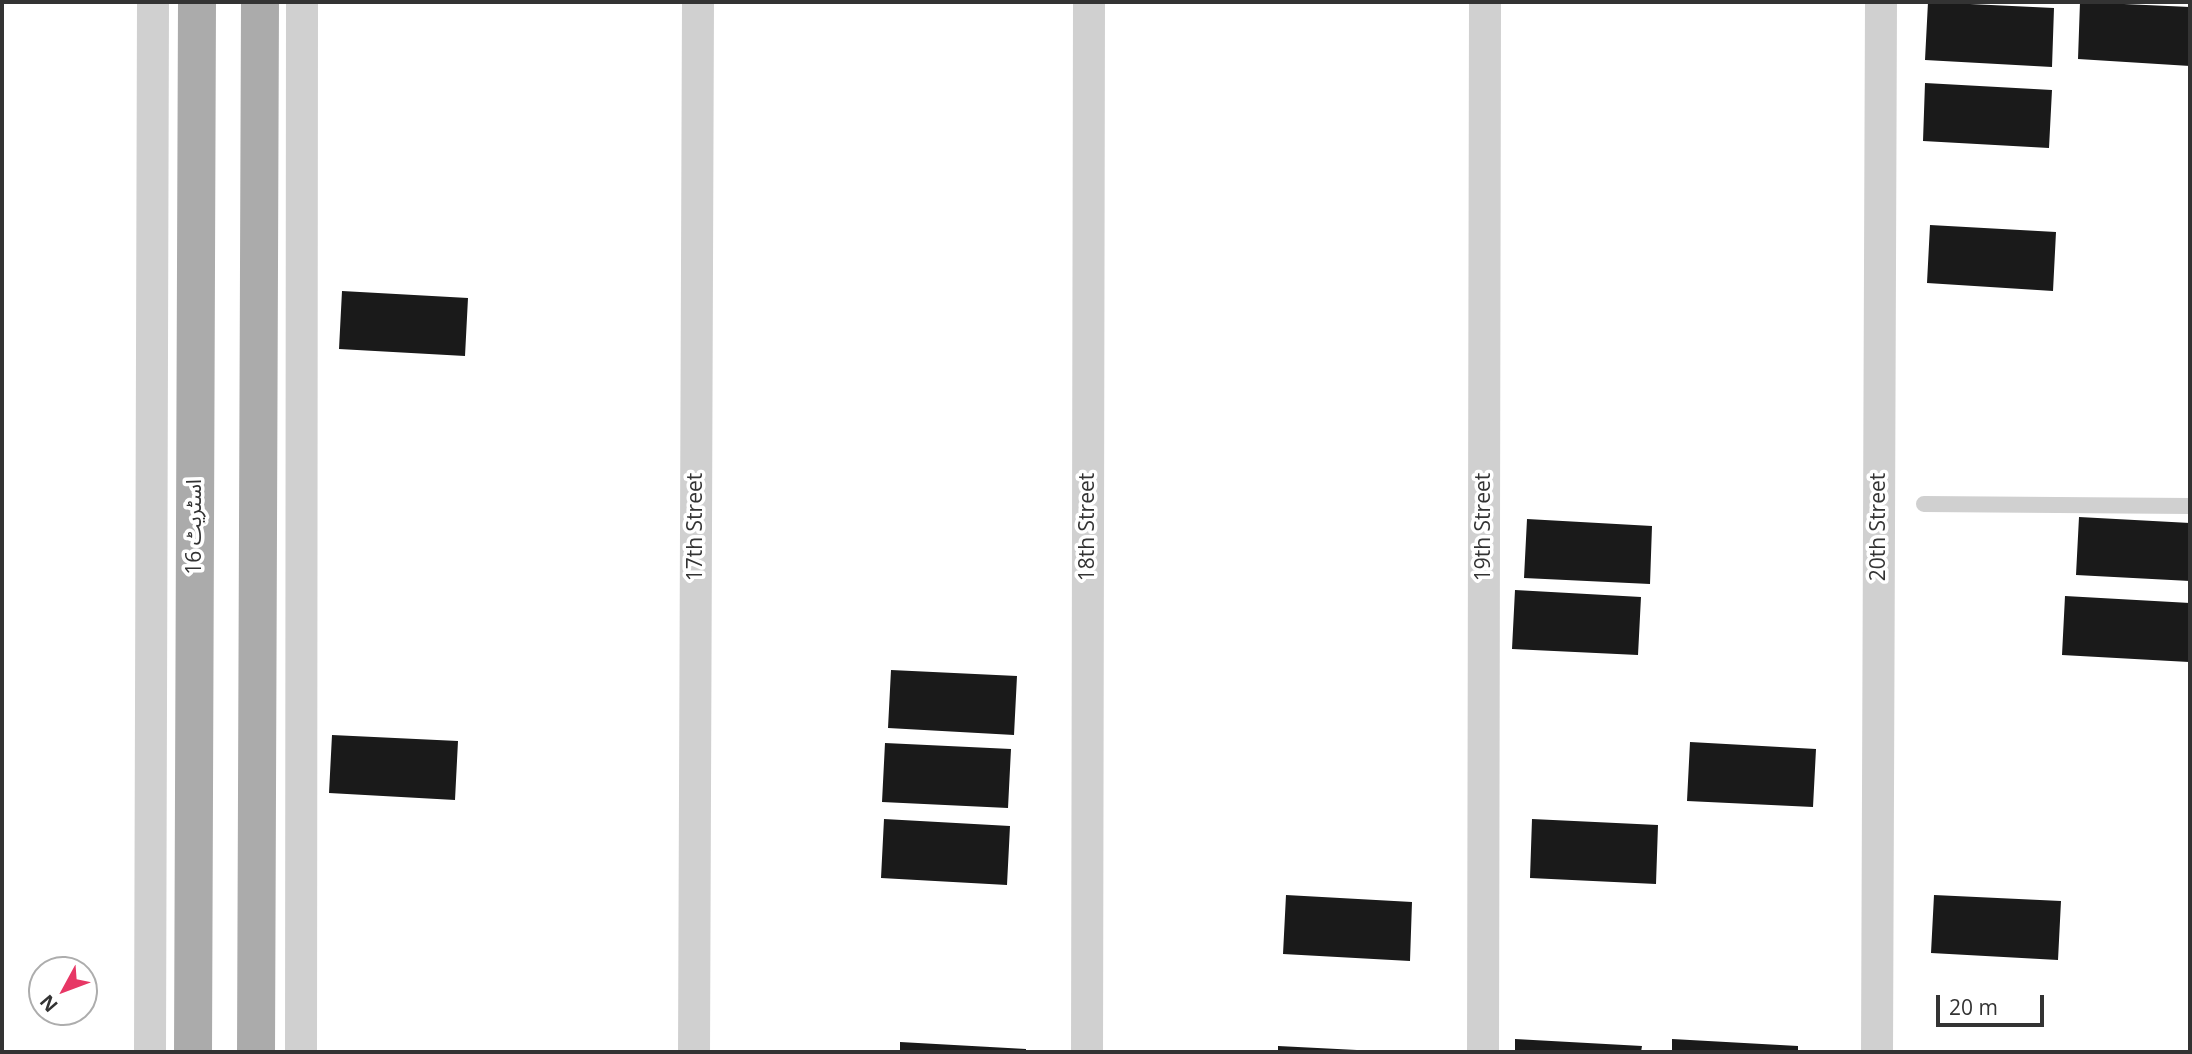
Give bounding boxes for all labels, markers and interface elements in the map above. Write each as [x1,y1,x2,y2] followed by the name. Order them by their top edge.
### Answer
[683,473,709,581] street label: 17th Street
[1075,473,1101,581] street label: 18th Street
[1471,473,1497,581] street label: 19th Street
[1866,473,1892,581] street label: 20th Street
[182,479,208,575] street label: اسٹریٹ 16
[28,956,98,1026] north arrow
[1940,981,2048,1025] scale bar
[34,989,64,1018] text: N
[1949,993,1998,1021] text: 20 m

